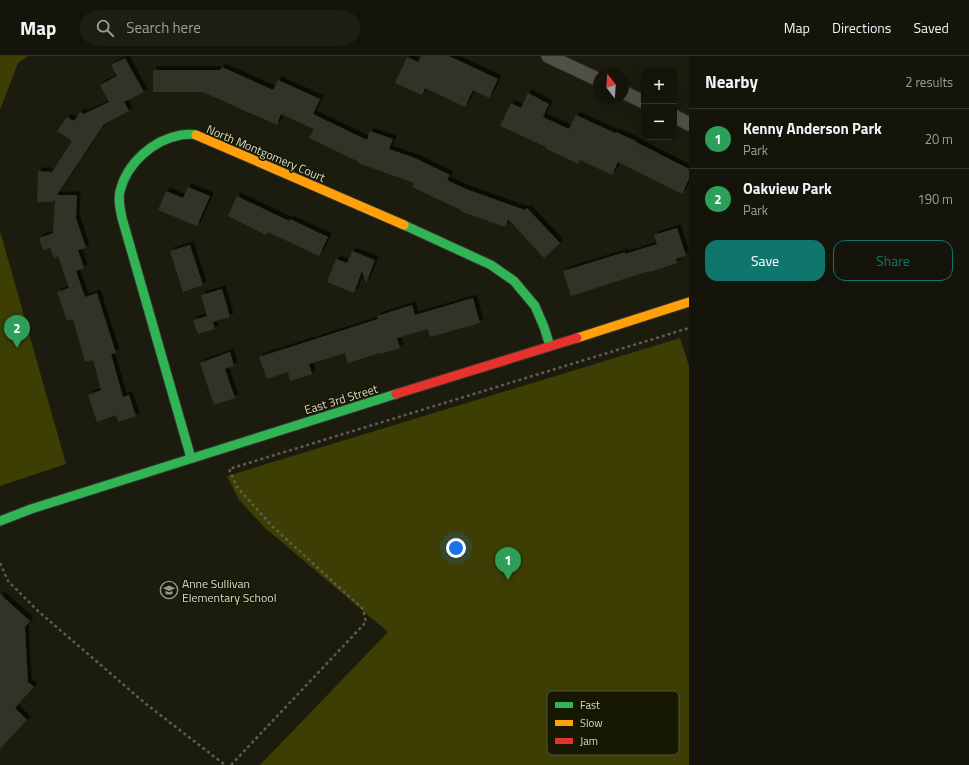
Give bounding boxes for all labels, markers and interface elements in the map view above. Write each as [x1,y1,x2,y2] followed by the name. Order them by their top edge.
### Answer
[80,10,360,46] search box
[20,13,56,42] text: Map
[126,16,201,39] text: Search here
[94,17,116,39] icon: search
[784,17,810,38] text: Map
[832,17,891,38] text: Directions
[913,17,949,38] text: Saved
[593,68,629,104] north arrow
[641,68,677,140] map controls
[641,68,677,104] button: +
[705,69,758,95] text: Nearby
[905,72,953,92] text: 2 results
[641,104,677,140] button: −
[743,117,882,140] text: Kenny Anderson Park
[204,119,329,187] street label: North Montgomery Court
[714,129,722,149] text: 1
[925,129,953,149] text: 20 m
[743,140,768,160] text: Park
[743,177,832,200] text: Oakview Park
[714,189,722,209] text: 2
[917,189,953,209] text: 190 m
[743,200,768,220] text: Park
[705,240,825,281] button: Save
[833,240,953,281] button: Share
[4,315,30,348] pin: 2
[302,379,381,419] street label: East 3rd Street
[446,538,466,558] your location
[495,547,521,580] pin: 1
[182,574,276,607] place label: Anne Sullivan Elementary School
[159,580,179,600] school or university icon: Anne Sullivan Elementary School
[547,691,679,755] legend
[580,697,600,713] text: Fast
[580,715,603,731] text: Slow
[580,733,598,749] text: Jam

